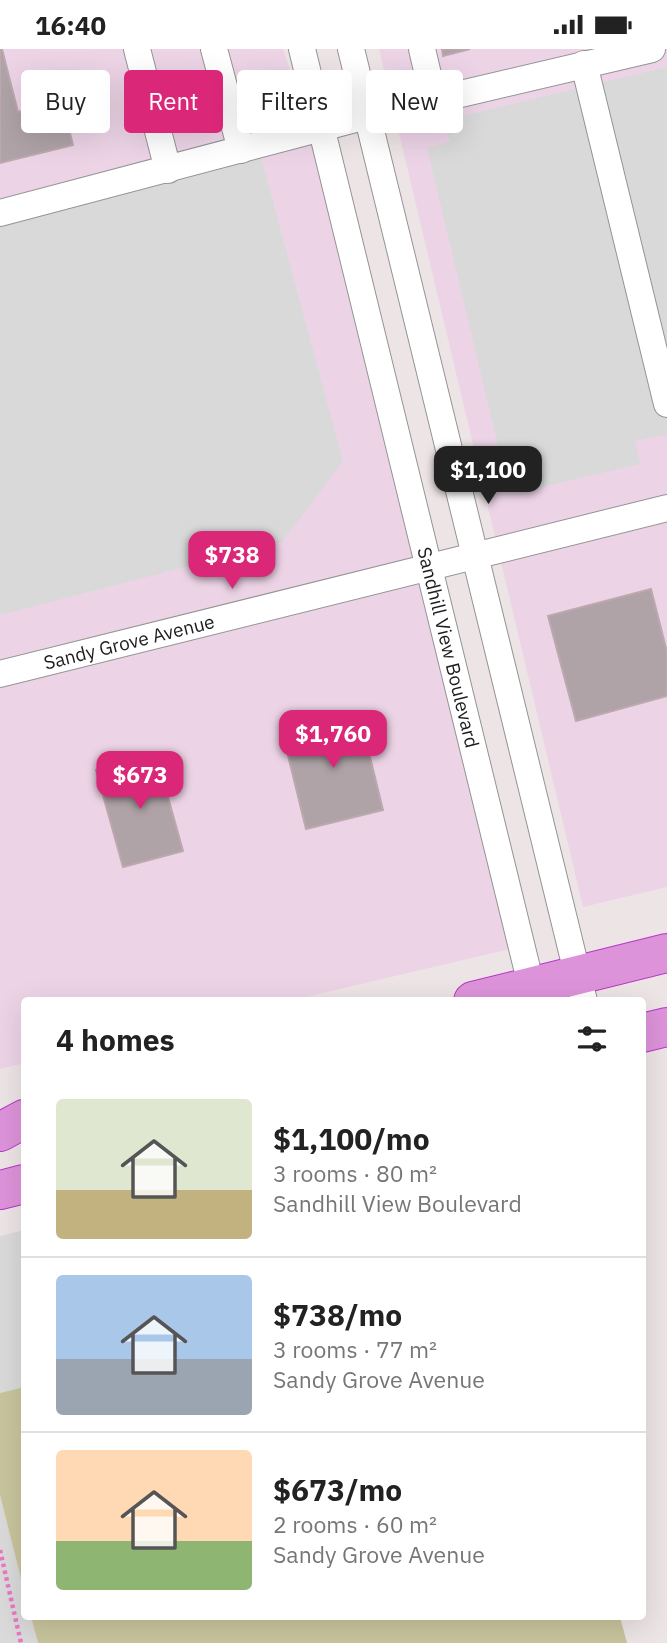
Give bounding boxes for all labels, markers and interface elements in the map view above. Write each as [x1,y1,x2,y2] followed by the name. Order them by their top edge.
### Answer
[35,8,106,42] text: 16:40
[21,70,110,133] chip: Buy
[124,70,223,133] chip: Rent
[237,70,352,133] chip: Filters
[366,70,463,133] chip: New
[431,447,545,506] pin: $1,100
[450,454,526,484] text: $1,100
[191,531,273,591] pin: $738
[204,539,260,569] text: $738
[412,545,485,750] street label: Sandhill View Boulevard
[41,609,217,675] street label: Sandy Grove Avenue
[276,711,390,770] pin: $1,760
[295,718,371,748] text: $1,760
[99,751,181,811] pin: $673
[112,759,168,789] text: $673
[56,1020,175,1059] text: 4 homes
[573,1020,611,1058] icon: filters
[273,1119,430,1158] text: $1,100/mo
[112,1127,196,1211] icon: home
[273,1158,437,1188] text: 3 rooms · 80 m²
[273,1188,522,1218] text: Sandhill View Boulevard
[273,1295,402,1334] text: $738/mo
[112,1303,196,1387] icon: home
[273,1334,437,1364] text: 3 rooms · 77 m²
[273,1364,485,1394] text: Sandy Grove Avenue
[273,1470,402,1509] text: $673/mo
[112,1478,196,1562] icon: home
[273,1509,437,1539] text: 2 rooms · 60 m²
[273,1539,485,1569] text: Sandy Grove Avenue

